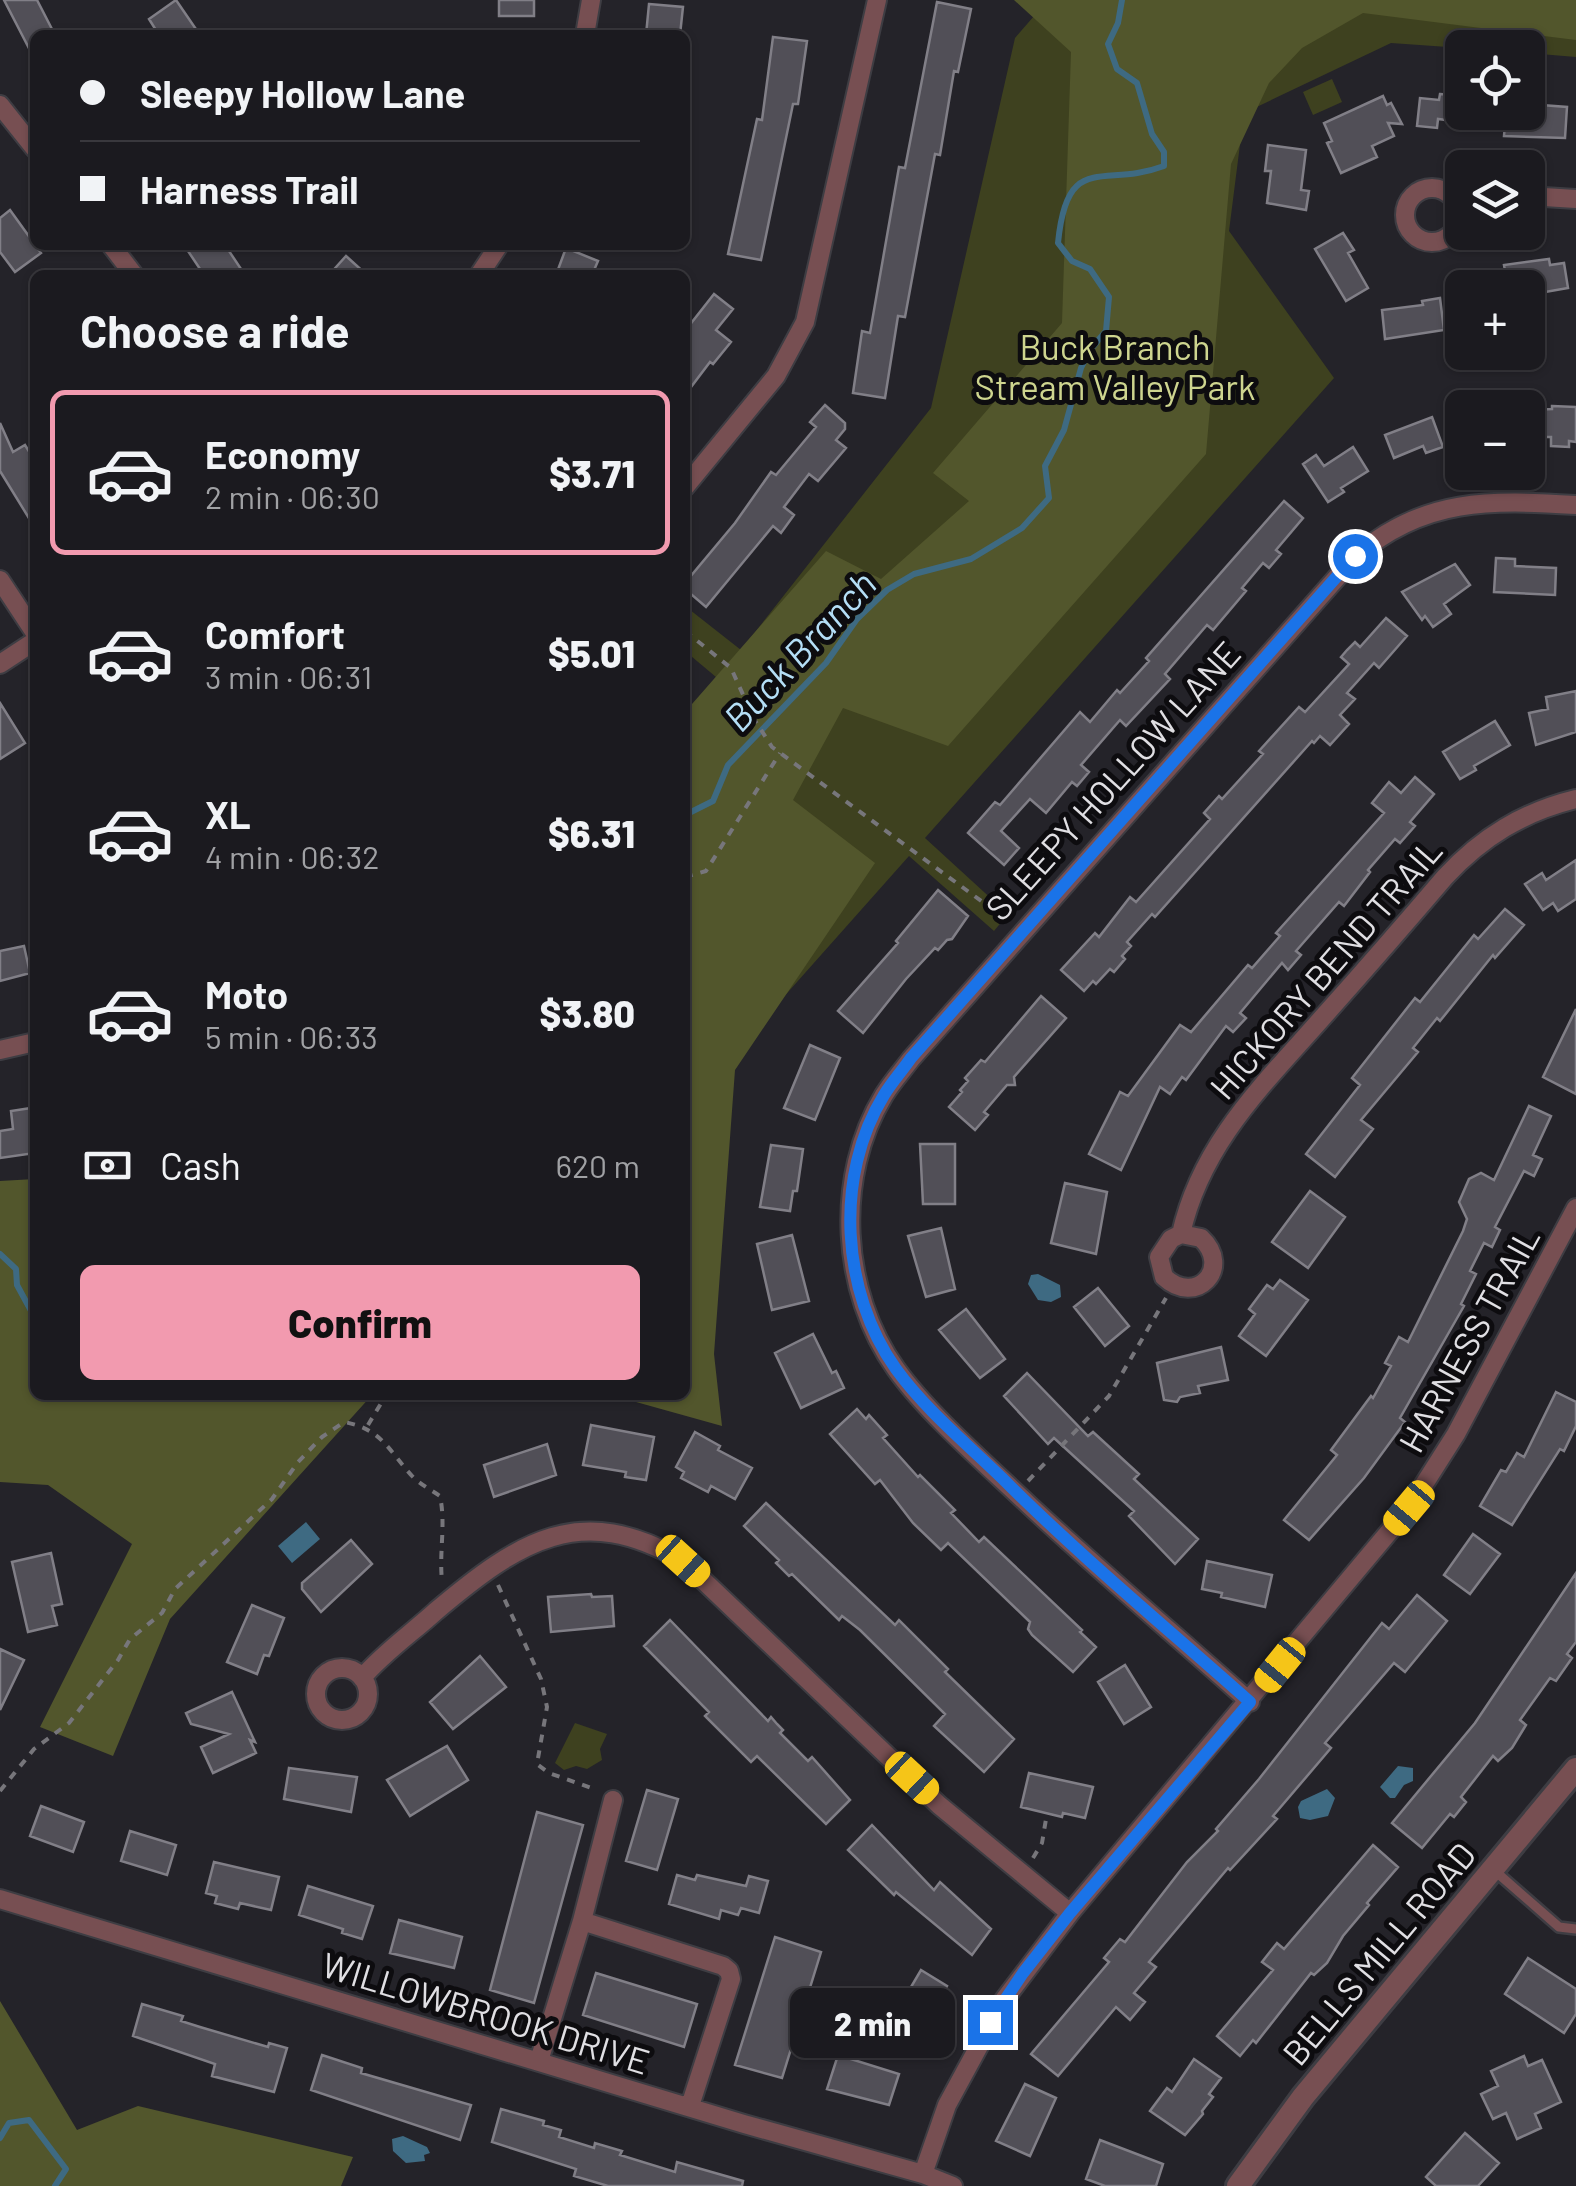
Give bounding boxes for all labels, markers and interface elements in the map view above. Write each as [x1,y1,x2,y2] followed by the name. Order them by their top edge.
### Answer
[1445,30,1545,490] map controls
[1445,30,1545,130] button: locate
[140,70,465,116] text: Sleepy Hollow Lane
[1445,150,1545,250] button: layers
[140,166,359,212] text: Harness Trail
[1445,270,1545,370] button: +
[80,303,350,357] text: Choose a ride
[974,325,1256,407] park label: Buck Branch Stream Valley Park
[1445,390,1545,490] button: −
[85,428,175,518] icon: car
[205,431,360,477] text: Economy
[549,450,635,496] text: $3.71
[205,477,380,515] text: 2 min · 06:30
[1333,534,1378,579] route start
[713,560,885,740] water label: Buck Branch
[85,608,175,698] icon: car
[205,611,345,657] text: Comfort
[548,630,635,676] text: $5.01
[976,632,1248,928] street label: SLEEPY HOLLOW LANE
[205,657,372,695] text: 3 min · 06:31
[85,788,175,878] icon: car
[205,791,251,837] text: XL
[548,810,635,856] text: $6.31
[1200,829,1450,1107] street label: HICKORY BEND TRAIL
[205,837,379,875] text: 4 min · 06:32
[85,968,175,1058] icon: car
[205,971,288,1017] text: Moto
[540,990,635,1036] text: $3.80
[205,1017,378,1055] text: 5 min · 06:33
[80,1138,135,1193] icon: cash
[160,1142,241,1188] text: Cash
[555,1146,640,1184] text: 620 m
[1389,1219,1547,1459] street label: HARNESS TRAIL
[80,1265,640,1380] button: Confirm
[1378,1475,1440,1541] car
[651,1530,715,1592] car
[1249,1632,1311,1698] car
[880,1747,944,1809] car
[1273,1833,1483,2073] street label: BELLS MILL ROAD
[317,1942,655,2082] street label: WILLOWBROOK DRIVE
[790,1987,955,2057] callout: 2 min
[968,2000,1013,2045] route end
[834,2004,911,2042] text: 2 min

